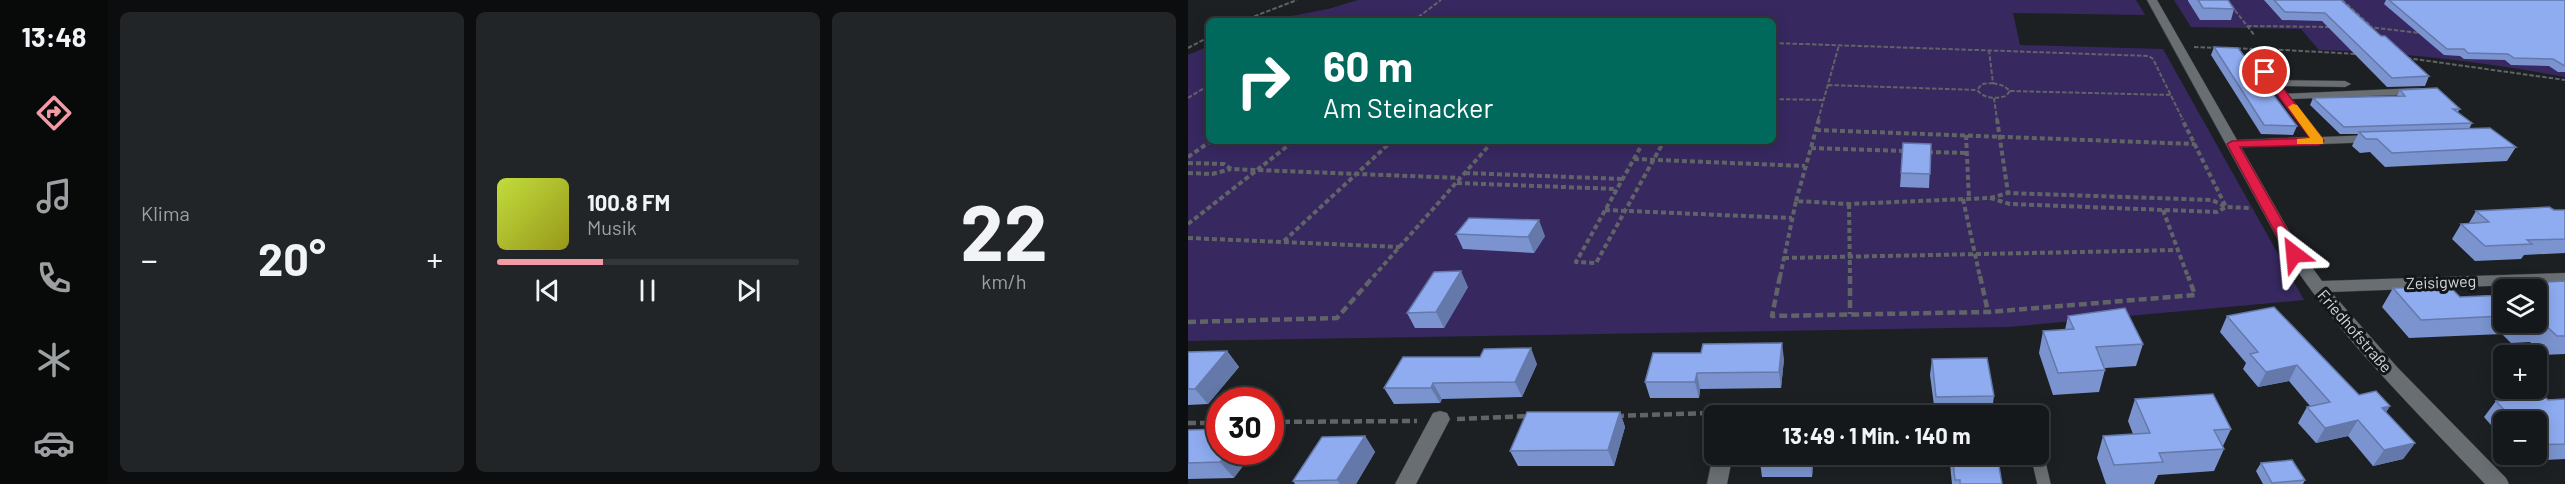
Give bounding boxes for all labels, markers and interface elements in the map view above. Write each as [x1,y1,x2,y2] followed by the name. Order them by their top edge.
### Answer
[22,20,86,52] text: 13:48
[1323,40,1413,90] text: 60 m
[1224,42,1302,120] icon: right
[2239,46,2290,97] pin
[2248,55,2281,88] icon: arrive
[1323,91,1493,123] text: Am Steinacker
[33,92,75,134] icon: directions
[33,175,75,217] icon: music
[960,183,1048,277] text: 22
[587,189,670,215] text: 100.8 FM
[141,201,190,225] text: Klima
[587,215,637,239] text: Musik
[2262,222,2326,286] position arrow
[258,231,326,285] text: 20°
[141,239,158,279] text: −
[427,239,443,279] text: +
[33,257,75,299] icon: phone
[981,269,1027,293] text: km/h
[2406,271,2476,292] street label: Zeisigweg
[531,274,564,307] icon: previous
[631,274,664,307] icon: pause
[732,274,765,307] icon: next
[2493,279,2547,465] map controls
[2493,279,2547,333] button: layers
[2314,285,2397,376] street label: Friedhofstraße
[33,339,75,381] icon: climate
[2493,345,2547,399] button: +
[1206,387,1284,465] speed limit sign: 30
[2493,411,2547,465] button: −
[33,422,75,464] icon: car
[1782,422,1971,448] text: 13:49 · 1 Min. · 140 m

